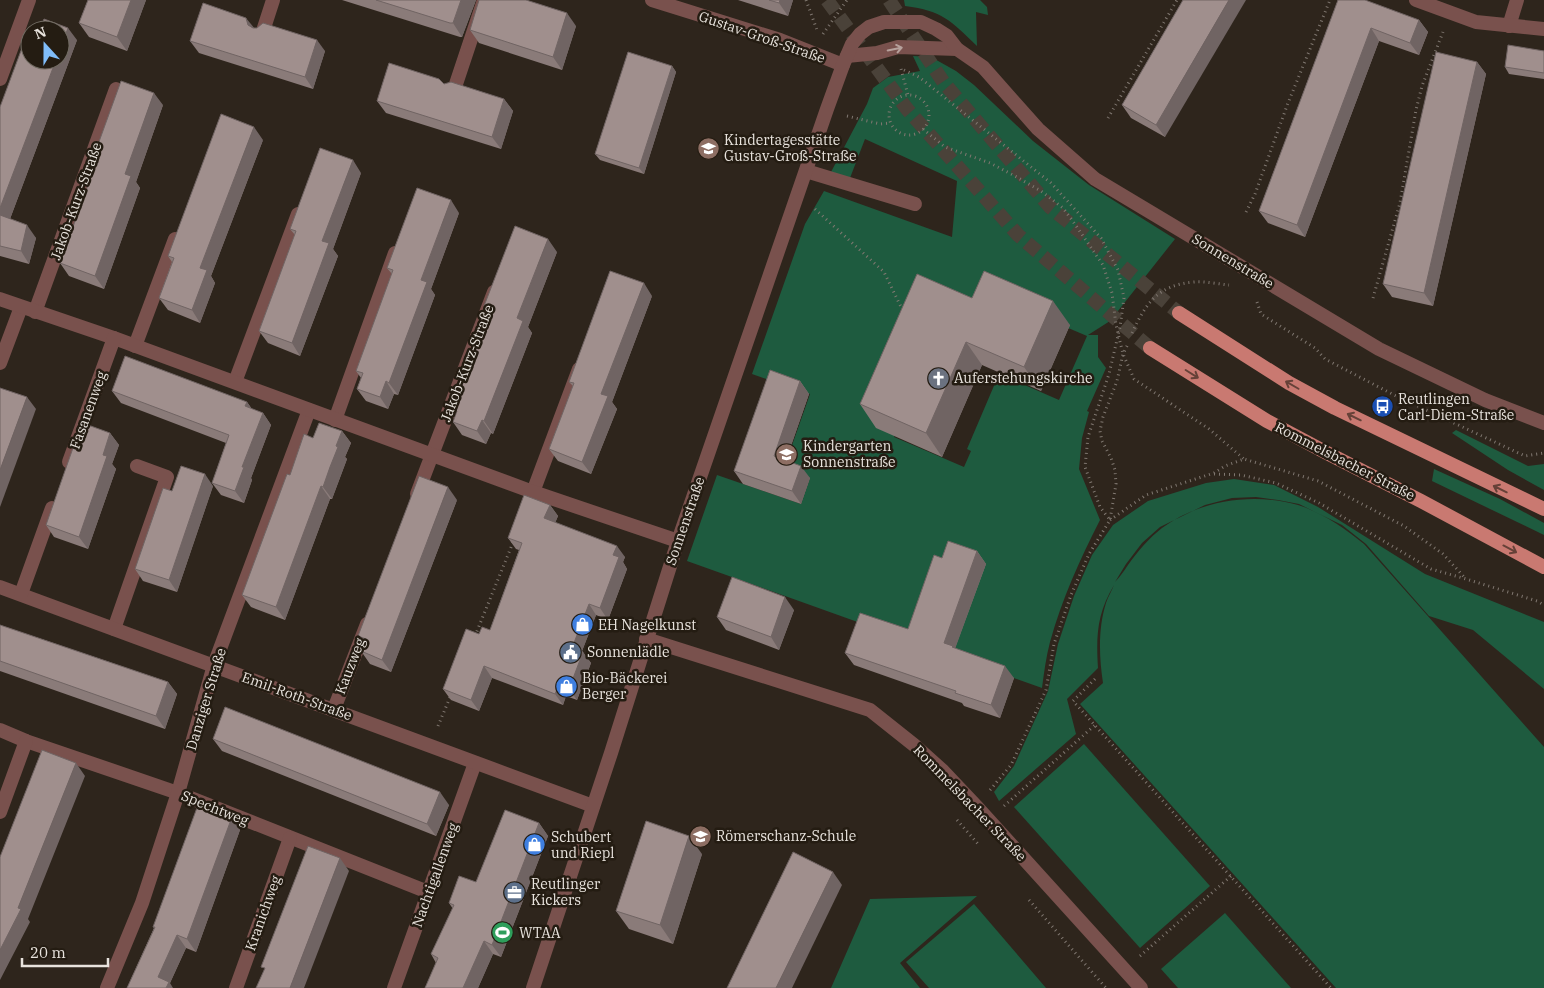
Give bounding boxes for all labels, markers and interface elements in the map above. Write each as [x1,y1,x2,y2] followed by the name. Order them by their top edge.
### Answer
[696,7,828,67] street label: Gustav-Groß-Straße
[20,20,70,70] north arrow
[32,22,49,43] text: N
[886,44,902,54] one-way arrow
[724,131,857,165] place label: Kindertagesstätte Gustav-Groß-Straße
[696,136,720,160] school or university icon: Kindertagesstätte Gustav-Groß-Straße
[46,140,106,262] street label: Jakob-Kurz-Straße
[1189,229,1277,293] street label: Sonnenstraße
[436,302,498,424] street label: Jakob-Kurz-Straße
[926,366,950,390] church icon: Auferstehungskirche
[66,368,111,451] street label: Fasanenweg
[954,369,1093,387] place label: Auferstehungskirche
[1184,369,1198,379] one-way arrow
[1285,380,1300,390] one-way arrow
[1398,390,1514,424] place label: Reutlingen Carl-Diem-Straße
[1370,395,1394,419] bus stop icon: Reutlingen Carl-Diem-Straße
[1347,412,1362,422] one-way arrow
[1272,418,1418,504] street label: Rommelsbacher Straße
[803,437,895,471] place label: Kindergarten Sonnenstraße
[775,442,799,466] school or university icon: Kindergarten Sonnenstraße
[661,474,709,568] street label: Sonnenstraße
[1493,483,1508,493] one-way arrow
[1503,544,1518,554] one-way arrow
[570,613,594,637] shop icon: EH Nagelkunst
[598,616,696,634] place label: EH Nagelkunst
[331,635,369,697] street label: Kauzweg
[559,640,583,664] public building icon: Sonnenlädle
[587,643,670,661] place label: Sonnenlädle
[182,646,230,752] street label: Danziger Straße
[239,668,355,724] street label: Emil-Roth-Straße
[582,669,667,703] place label: Bio-Bäckerei Berger
[554,674,578,698] shop icon: Bio-Bäckerei Berger
[910,741,1030,865] street label: Rommelsbacher Straße
[179,786,252,830] street label: Spechtweg
[408,820,462,930] street label: Nachtigallenweg
[688,824,712,848] school or university icon: Römerschanz-Schule
[716,827,856,845] place label: Römerschanz-Schule
[551,828,614,862] place label: Schubert und Riepl
[523,833,547,857] shop icon: Schubert und Riepl
[241,873,285,953] street label: Kranichweg
[531,875,601,909] place label: Reutlinger Kickers
[503,880,527,904] office icon: Reutlinger Kickers
[491,921,515,945] sports icon: WTAA
[519,924,561,942] place label: WTAA
[22,936,109,968] scale bar
[30,943,66,962] text: 20 m

